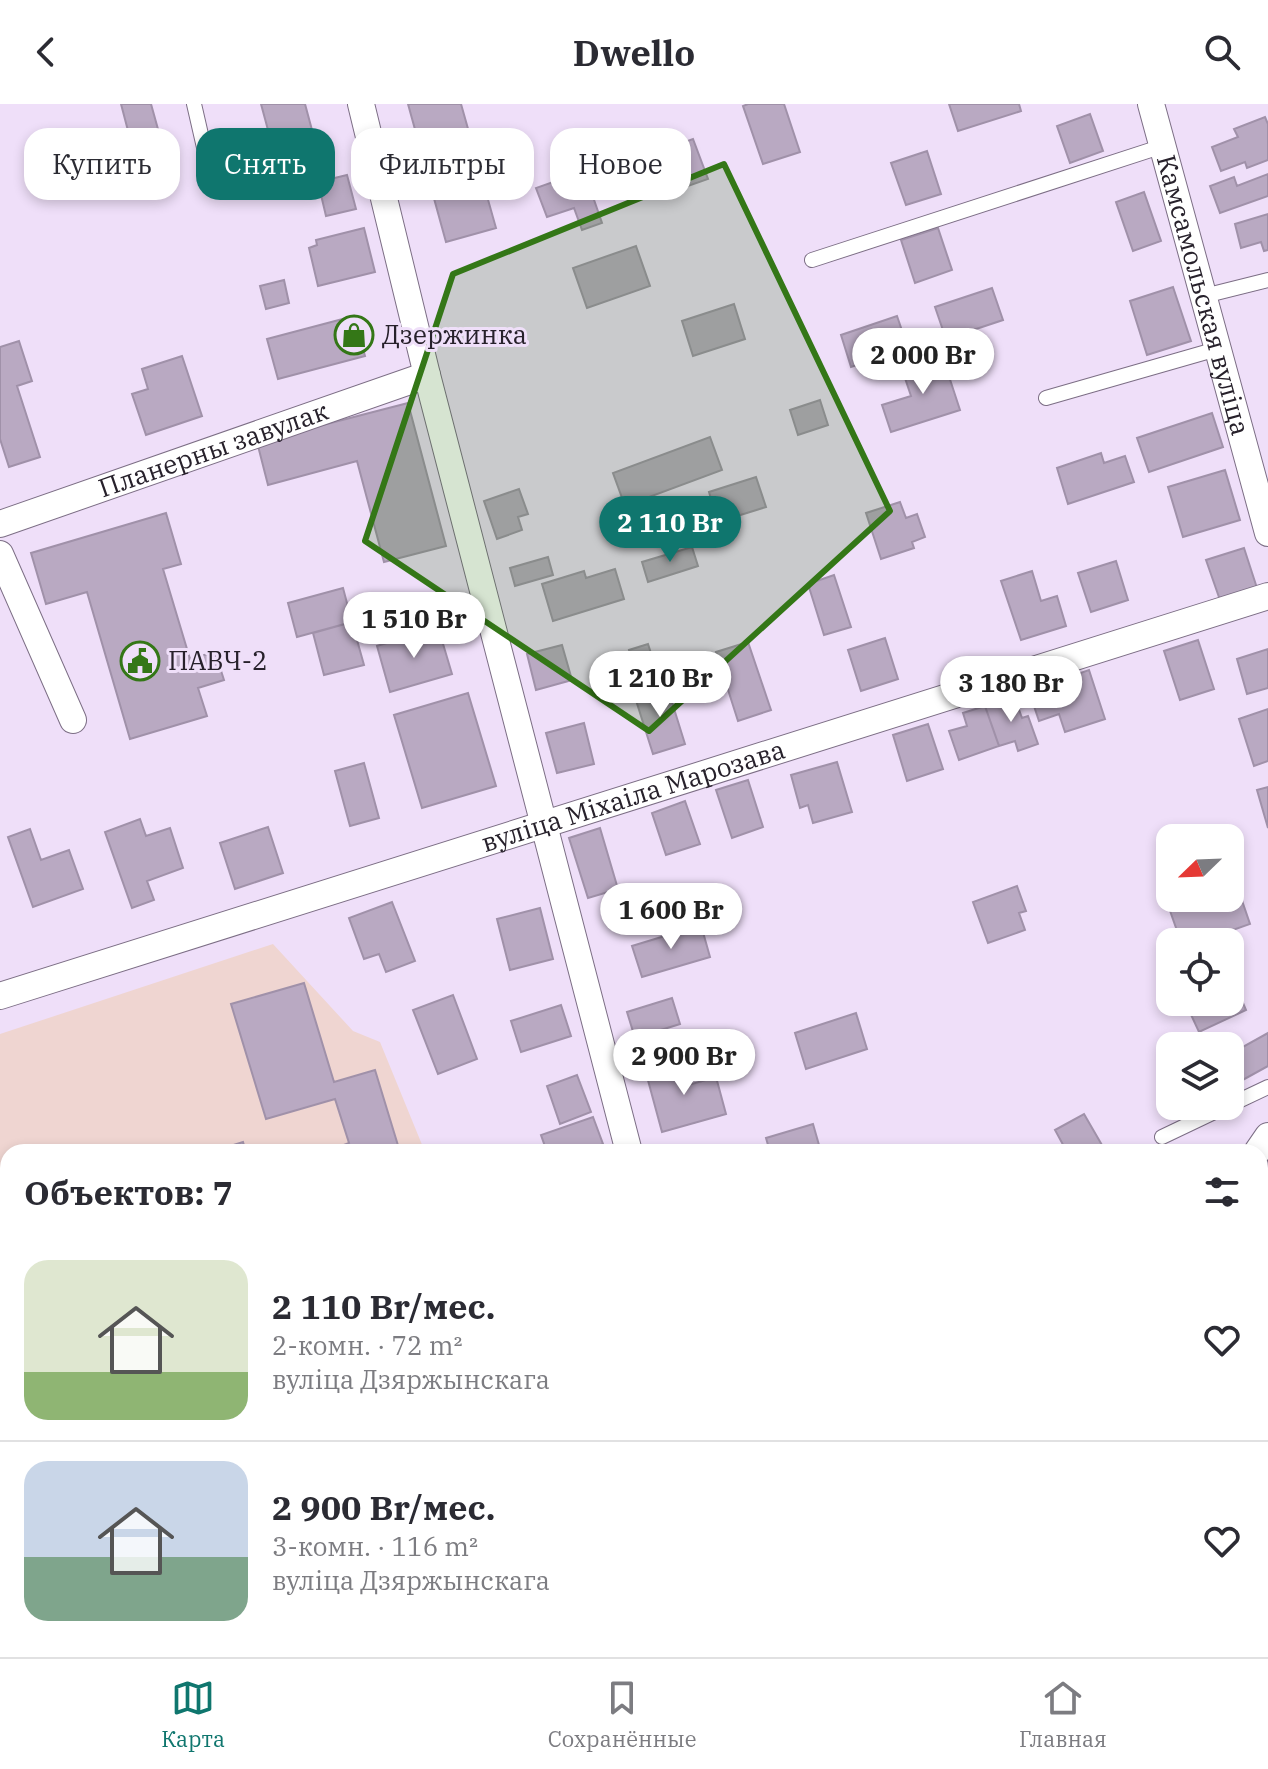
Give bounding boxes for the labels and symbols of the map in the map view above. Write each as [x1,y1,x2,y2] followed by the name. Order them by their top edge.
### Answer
[1150,151,1259,439] street label: Камсамольская вуліца
[333,314,375,356] shop icon: Дзержинка
[382,317,527,351] place label: Дзержинка
[840,328,1006,396] pin: 2 000 Br
[94,393,332,504] street label: Планерны завулак
[587,496,753,564] pin: 2 110 Br
[331,592,497,660] pin: 1 510 Br
[119,640,161,682] public building icon: ПАВЧ-2
[168,643,268,677] place label: ПАВЧ-2
[577,651,743,719] pin: 1 210 Br
[928,656,1094,724] pin: 3 180 Br
[477,731,789,859] street label: вуліца Міхаіла Марозава
[1156,824,1244,912] north arrow
[588,883,754,951] pin: 1 600 Br
[601,1029,767,1097] pin: 2 900 Br

